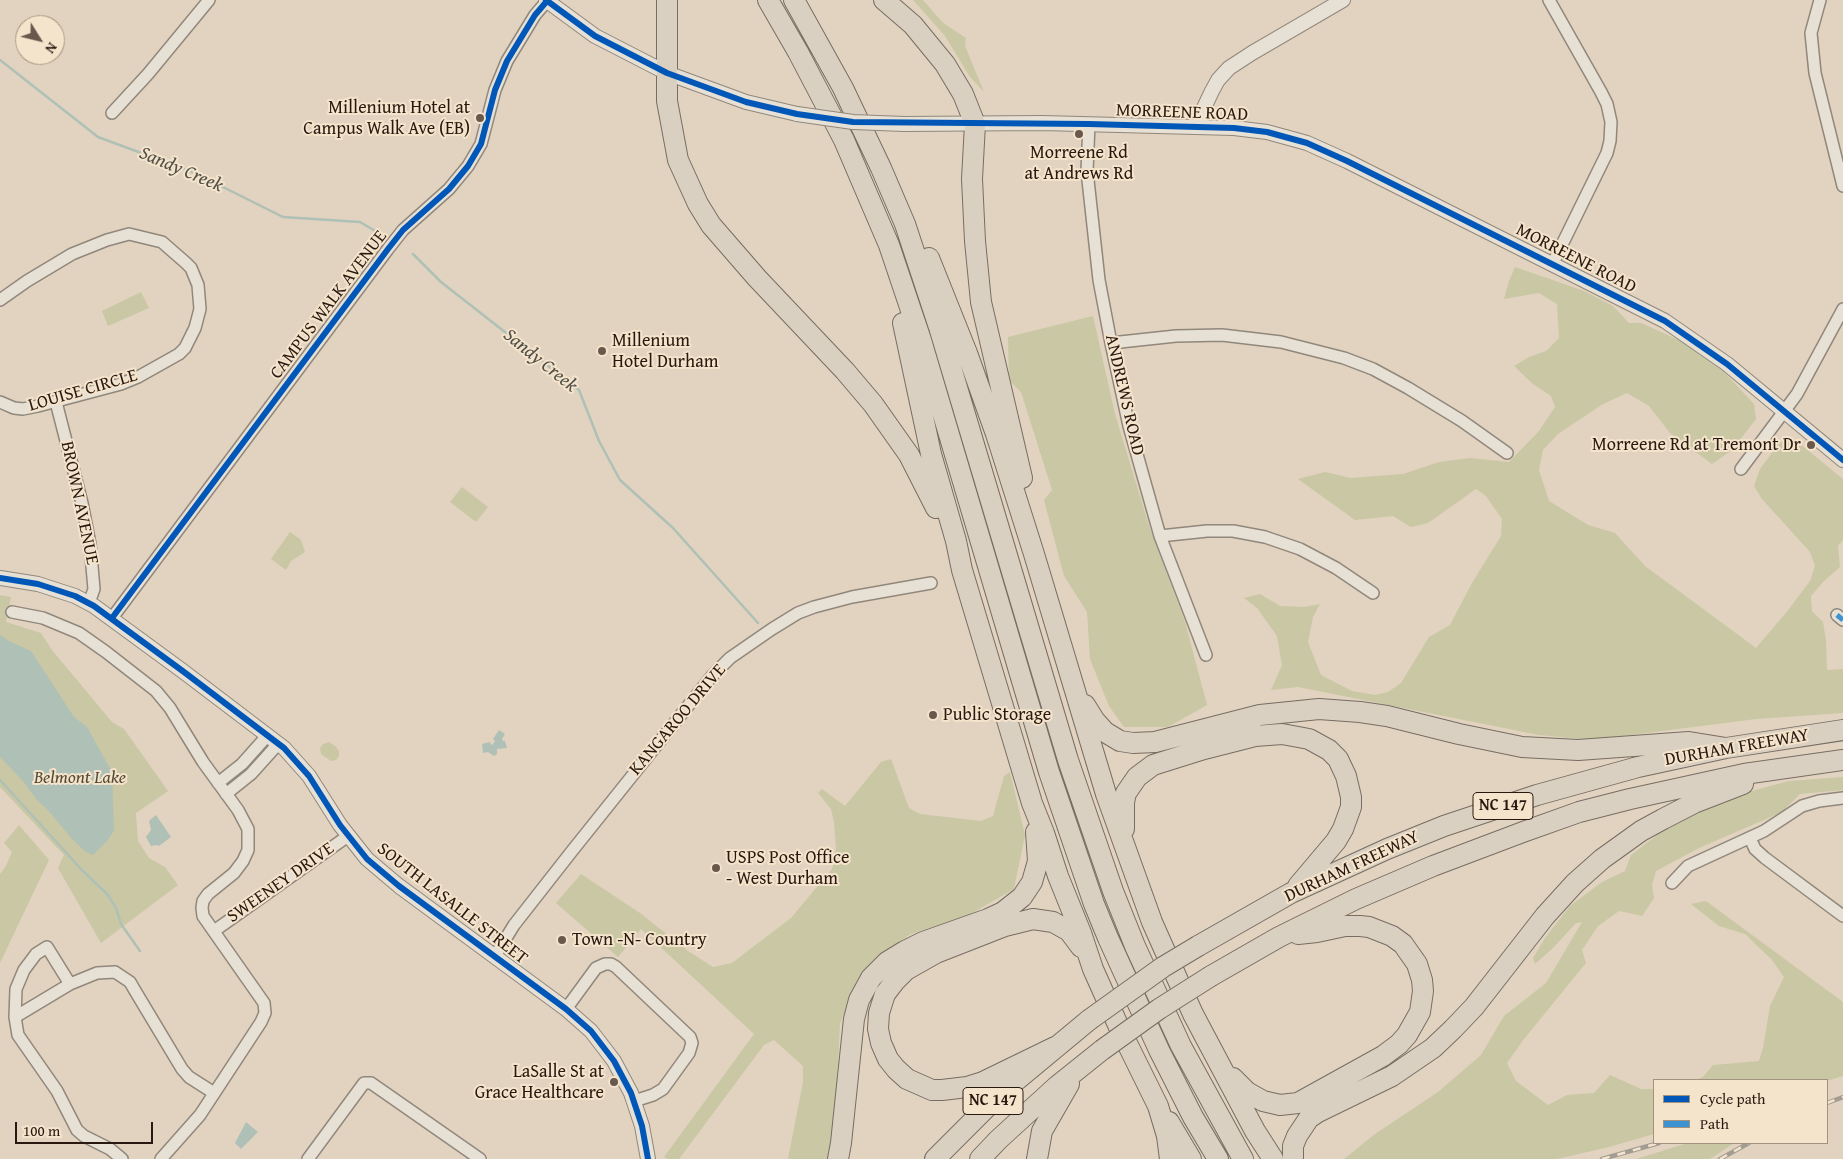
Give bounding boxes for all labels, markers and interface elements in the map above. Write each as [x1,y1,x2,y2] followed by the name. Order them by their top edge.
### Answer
[15,15,65,65] north arrow
[40,39,62,58] text: N
[303,97,470,140] place label: Millenium Hotel at Campus Walk Ave (EB)
[1116,100,1248,126] street label: MORREENE ROAD
[474,112,486,124] marker: Millenium Hotel at Campus Walk Ave (EB)
[1073,128,1085,140] marker: Morreene Rd at Andrews Rd
[136,142,226,198] water label: Sandy Creek
[1025,142,1133,184] place label: Morreene Rd at Andrews Rd
[1512,219,1640,299] street label: MORREENE ROAD
[266,226,392,384] street label: CAMPUS WALK AVENUE
[498,324,582,398] water label: Sandy Creek
[612,330,718,372] place label: Millenium Hotel Durham
[1100,332,1148,458] street label: ANDREWS ROAD
[596,345,608,357] marker: Millenium Hotel Durham
[26,365,140,417] street label: LOUISE CIRCLE
[1592,434,1801,456] place label: Morreene Rd at Tremont Dr
[55,439,103,567] street label: BROWN AVENUE
[1805,439,1817,451] marker: Morreene Rd at Tremont Dr
[625,660,731,780] street label: KANGAROO DRIVE
[943,704,1051,726] place label: Public Storage
[927,709,939,721] marker: Public Storage
[1663,725,1811,771] street label: DURHAM FREEWAY
[34,767,126,789] park label: Belmont Lake
[1473,792,1533,819] road number: NC 147
[1281,826,1423,908] street label: DURHAM FREEWAY
[223,838,339,928] street label: SWEENEY DRIVE
[372,839,532,969] street label: SOUTH LASALLE STREET
[726,847,849,890] place label: USPS Post Office - West Durham
[710,862,722,874] marker: USPS Post Office - West Durham
[572,929,707,951] place label: Town -N- Country
[556,934,568,946] marker: Town -N- Country
[475,1061,604,1104] place label: LaSalle St at Grace Healthcare
[608,1076,620,1088] marker: LaSalle St at Grace Healthcare
[1653,1079,1828,1144] legend
[963,1088,1023,1114] road number: NC 147
[1700,1088,1766,1109] text: Cycle path
[18,1112,155,1144] scale bar
[1700,1113,1729,1134] text: Path
[23,1120,60,1141] text: 100 m

